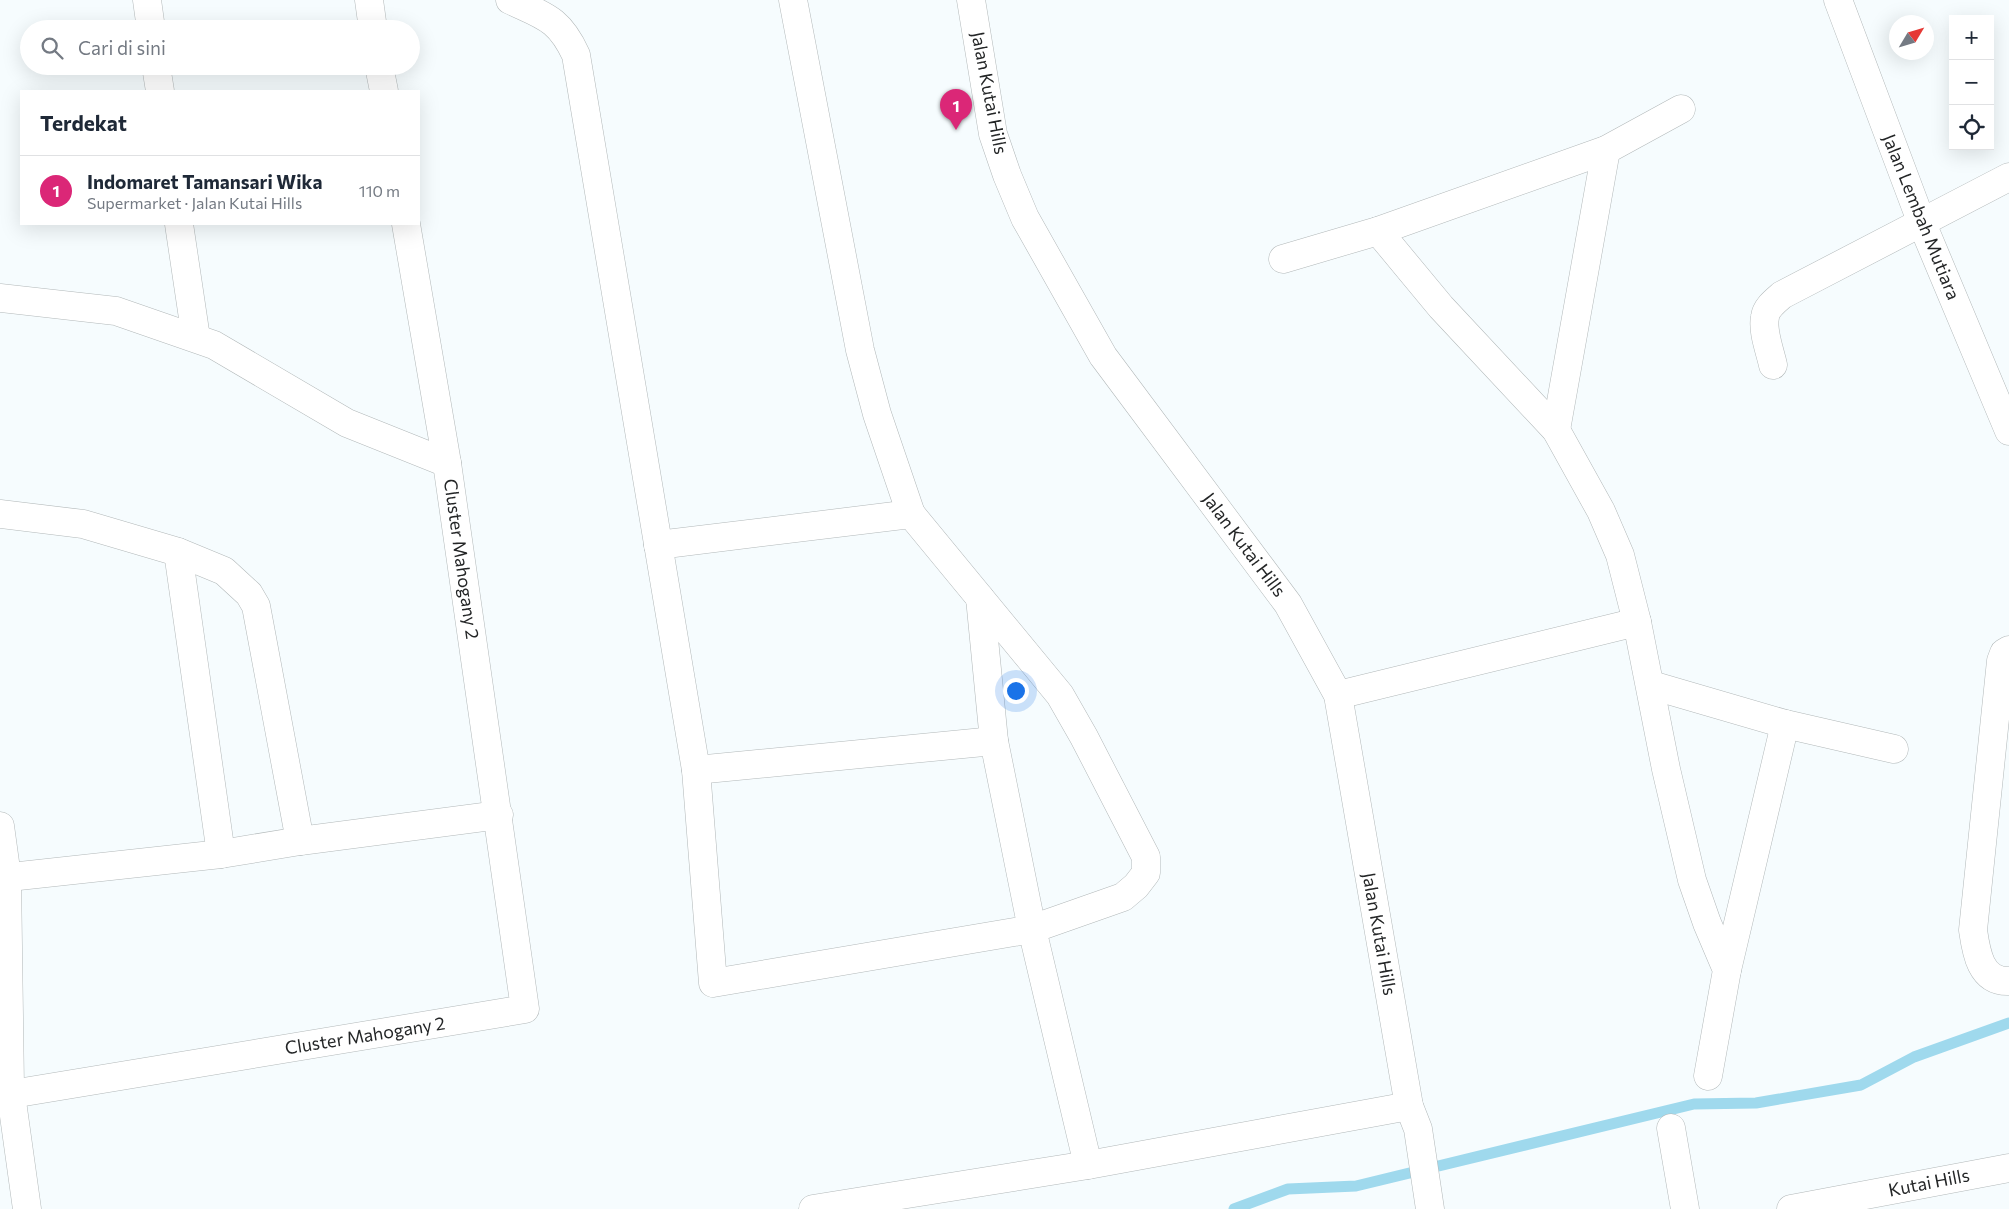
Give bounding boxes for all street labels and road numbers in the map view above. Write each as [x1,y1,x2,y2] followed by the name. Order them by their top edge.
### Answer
[967,30,1013,156] street label: Jalan Kutai Hills
[1879,131,1965,303] street label: Jalan Lembah Mutiara
[440,477,484,641] street label: Cluster Mahogany 2
[1199,488,1291,601] street label: Jalan Kutai Hills
[1358,871,1402,997] street label: Jalan Kutai Hills
[283,1011,447,1059] street label: Cluster Mahogany 2
[1886,1163,1971,1201] street label: Kutai Hills

